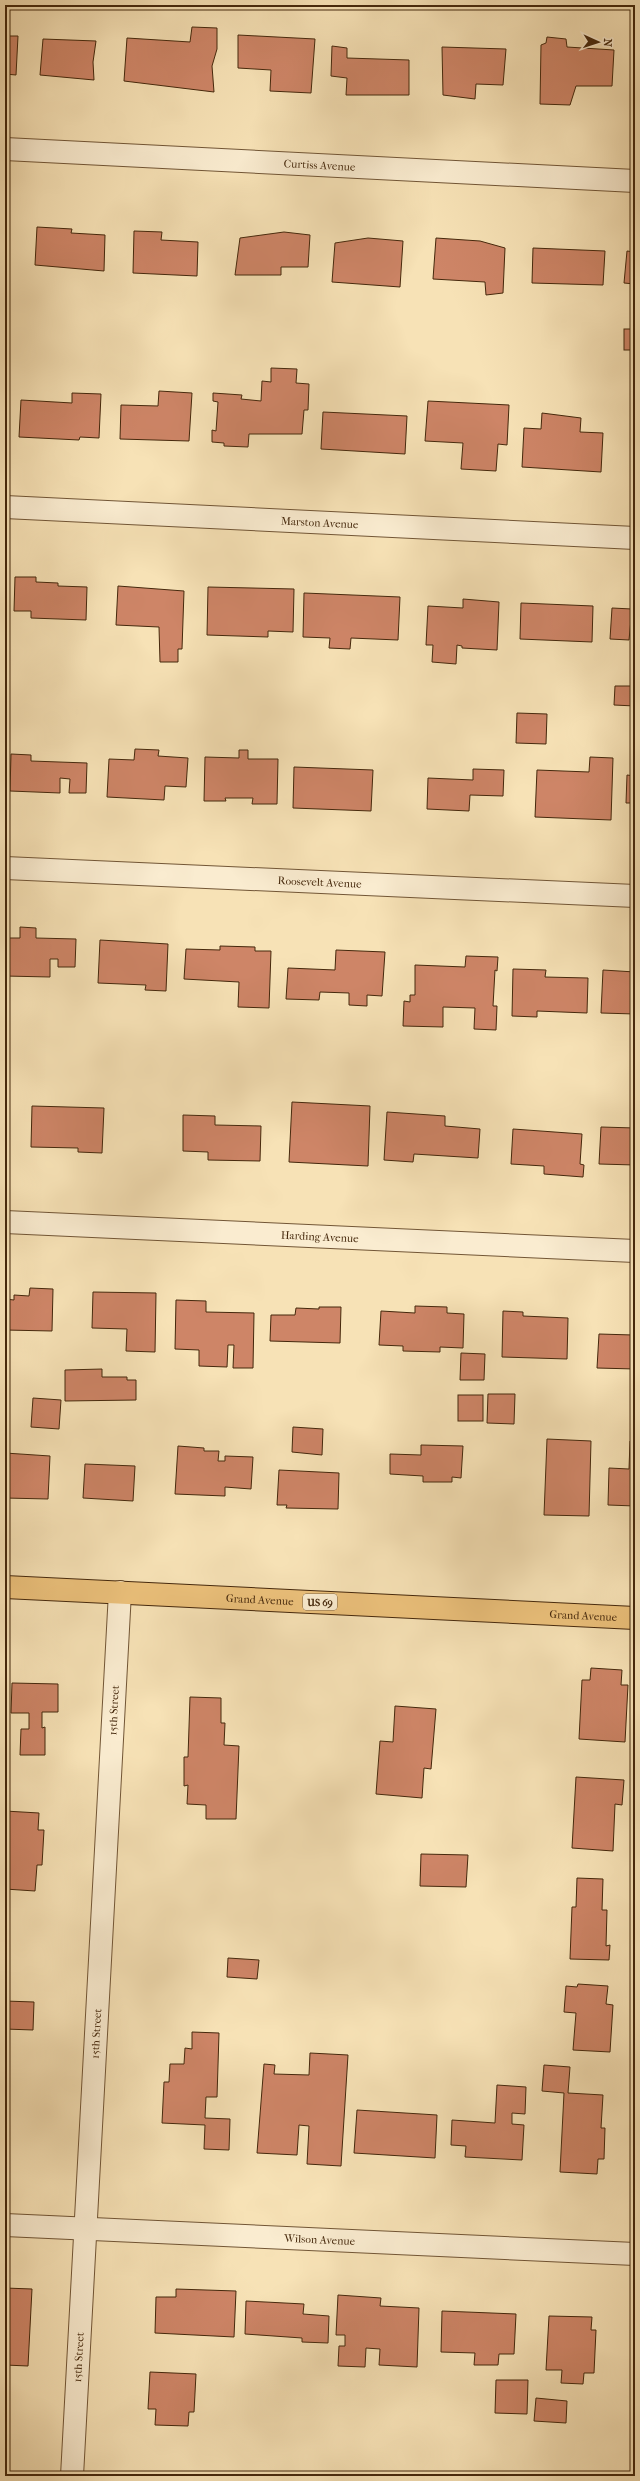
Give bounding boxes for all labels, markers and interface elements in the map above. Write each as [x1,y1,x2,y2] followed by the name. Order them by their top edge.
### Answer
[578,22,618,62] north arrow
[601,38,614,48] text: N
[283,157,356,174] street label: Curtiss Avenue
[280,515,359,531] street label: Marston Avenue
[277,874,362,891] street label: Roosevelt Avenue
[281,1229,359,1245] street label: Harding Avenue
[225,1592,294,1608] street label: Grand Avenue
[303,1594,337,1610] road number: US 69
[549,1608,618,1624] street label: Grand Avenue
[106,1685,122,1736] street label: 15th Street
[89,2008,104,2059] street label: 15th Street
[283,2232,356,2248] street label: Wilson Avenue
[71,2332,87,2383] street label: 15th Street

